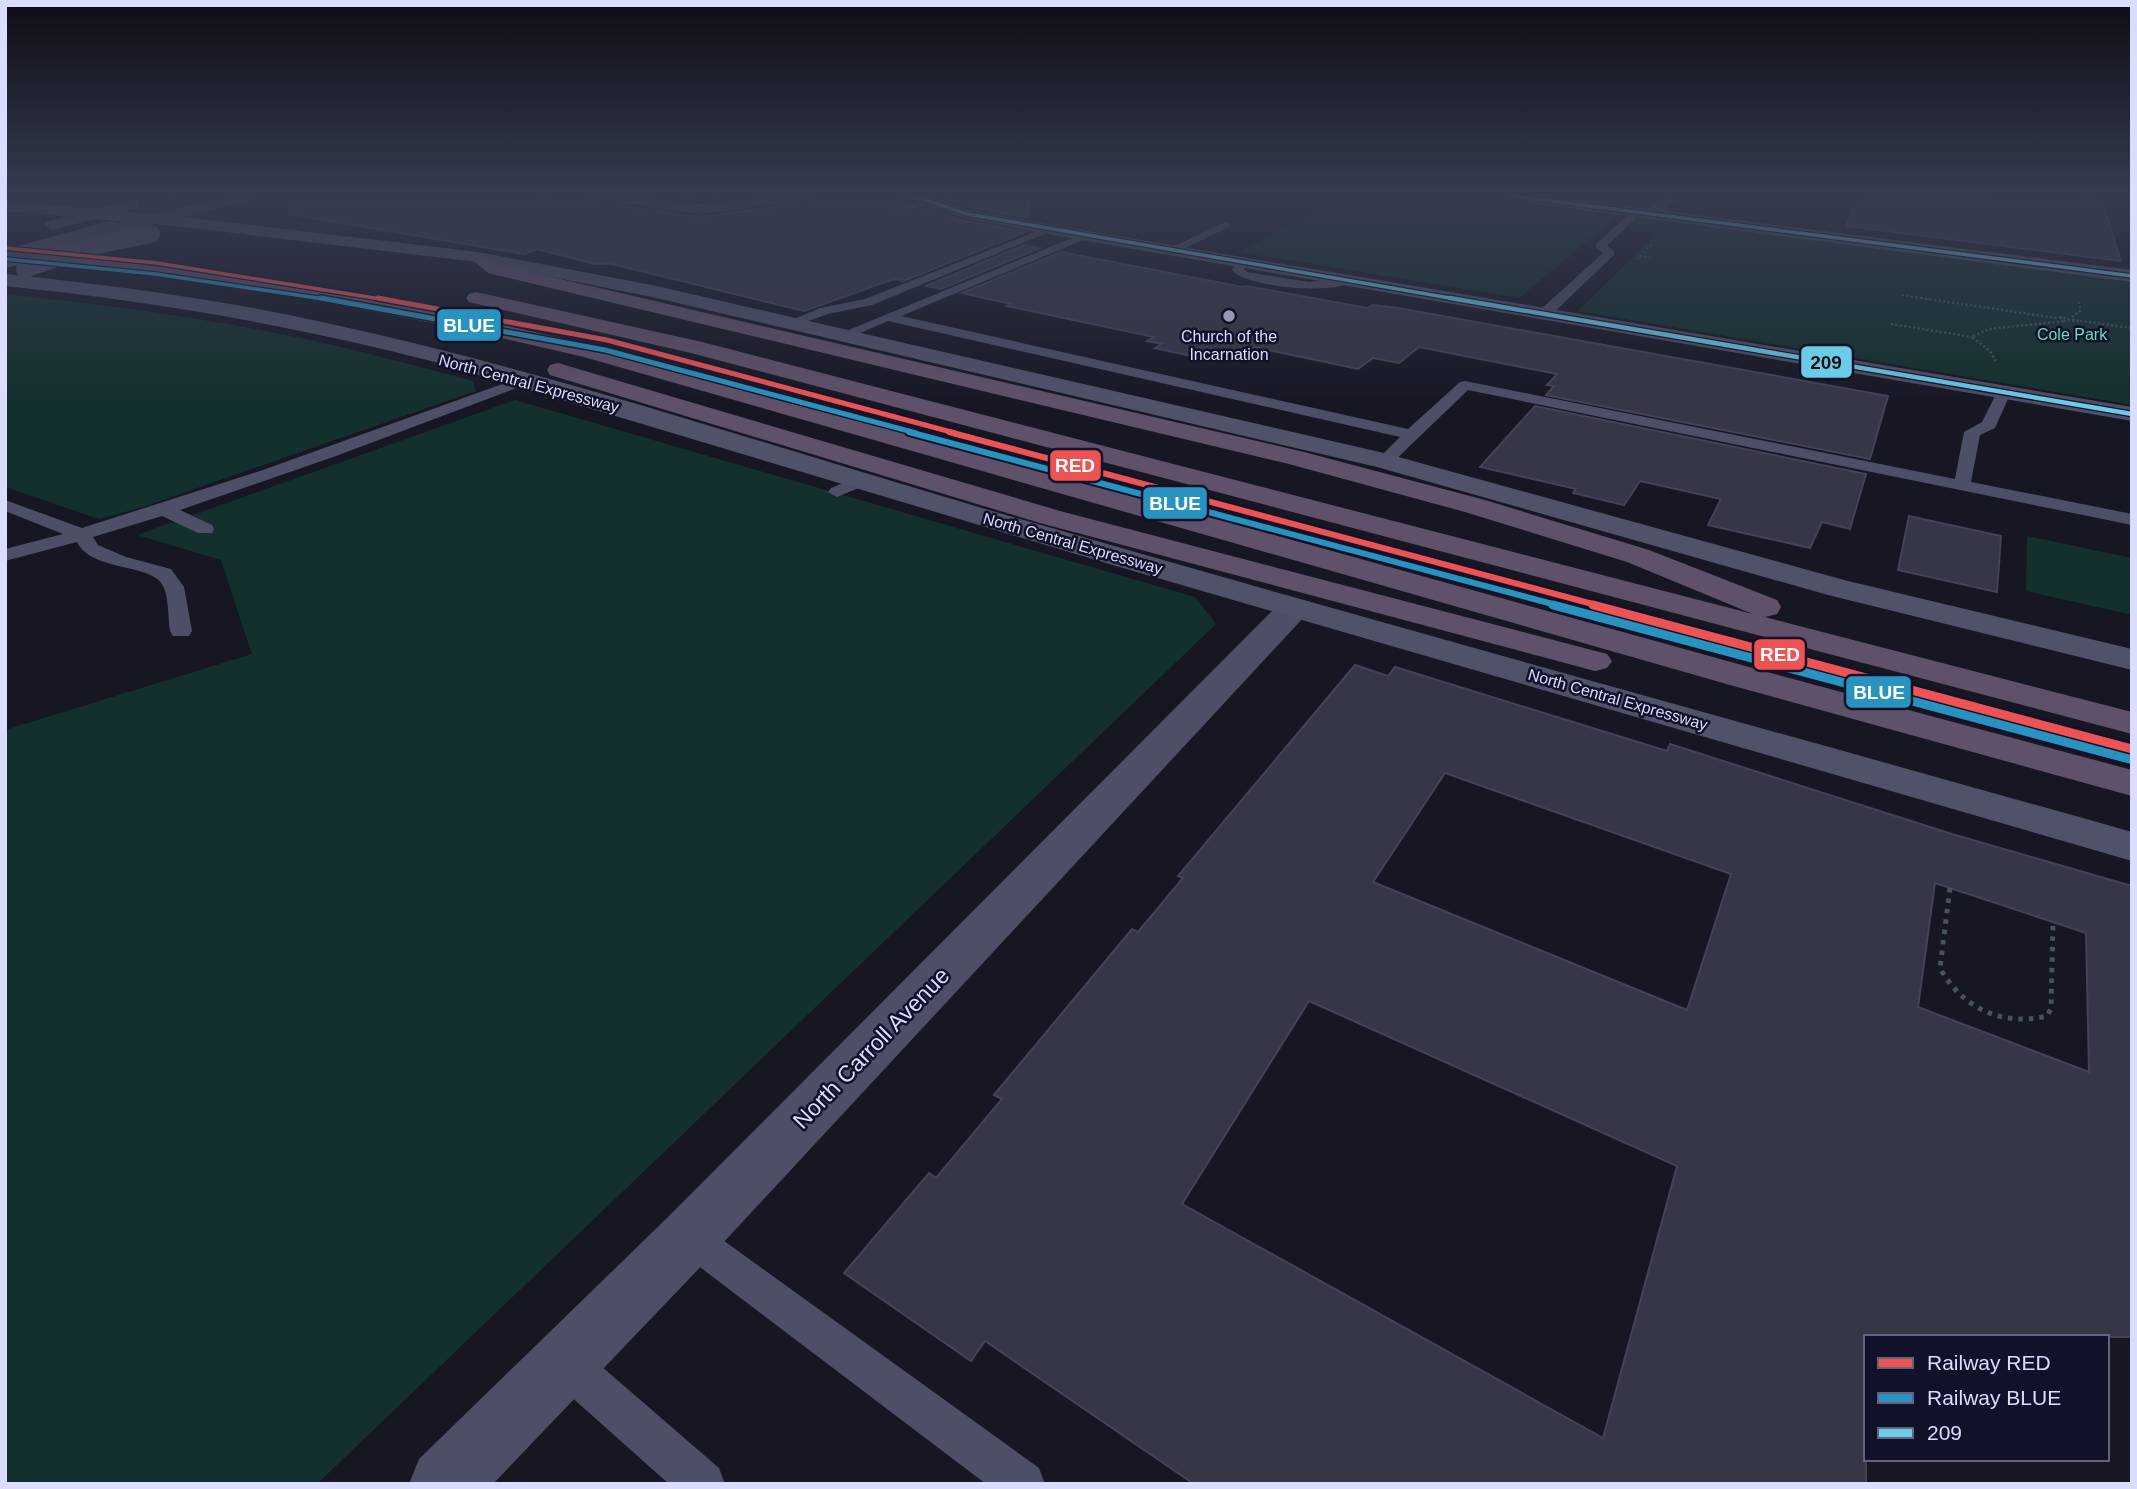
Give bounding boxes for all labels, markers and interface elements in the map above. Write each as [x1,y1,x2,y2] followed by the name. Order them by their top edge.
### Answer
[436,308,502,342] line badge: BLUE
[1221,308,1237,324] marker: Church of the Incarnation
[443,315,495,336] text: BLUE
[2037,326,2108,343] park label: Cole Park
[1181,328,1277,363] place label: Church of the Incarnation
[1800,345,1853,379] line badge: 209
[437,351,621,416] street label: North Central Expressway
[1810,352,1842,373] text: 209
[1049,449,1102,482] line badge: RED
[1055,455,1095,476] text: RED
[1142,486,1208,520] line badge: BLUE
[1149,493,1201,514] text: BLUE
[981,510,1165,577] street label: North Central Expressway
[1753,638,1806,671] line badge: RED
[1760,644,1800,665] text: RED
[1526,666,1710,733] street label: North Central Expressway
[1845,675,1912,709] line badge: BLUE
[1853,682,1905,703] text: BLUE
[788,962,954,1134] street label: North Carroll Avenue
[1864,1335,2109,1461] legend
[1927,1351,2051,1374] text: Railway RED
[1927,1386,2061,1409] text: Railway BLUE
[1927,1421,1962,1444] text: 209

